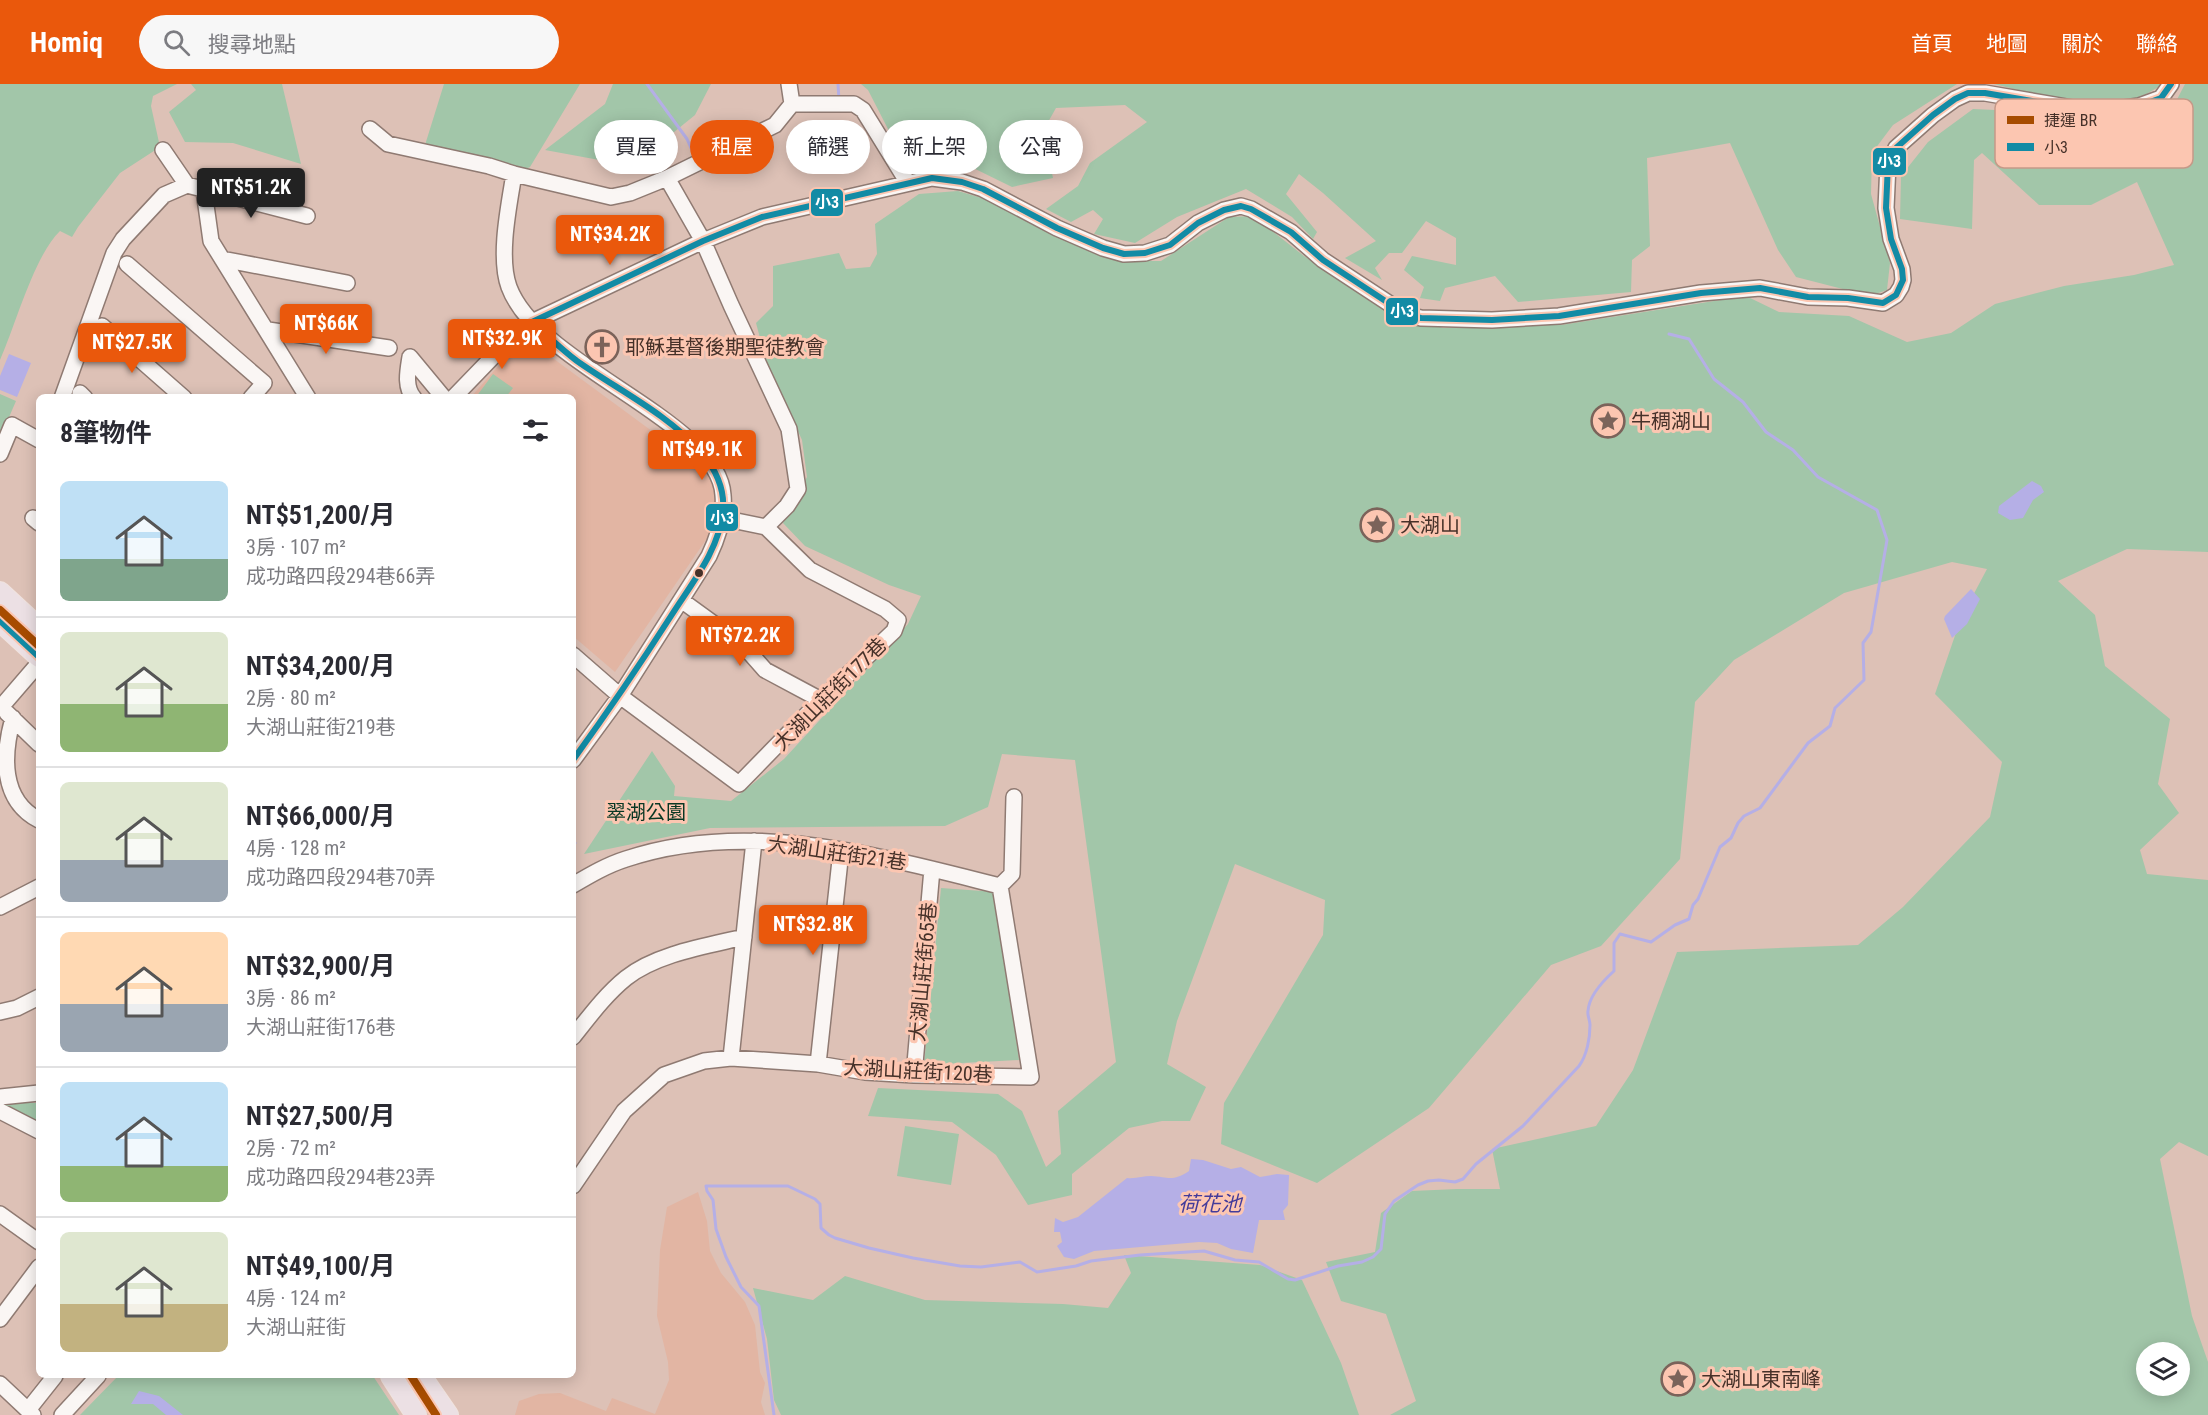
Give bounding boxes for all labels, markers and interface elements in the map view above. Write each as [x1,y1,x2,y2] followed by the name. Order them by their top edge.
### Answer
[139,15,559,69] search box
[30,26,103,59] text: Homiq
[160,26,193,59] icon: search
[208,32,296,57] text: 搜尋地點
[1911,32,1953,56] text: 首頁
[1986,32,2028,56] text: 地圖
[2061,32,2103,56] text: 關於
[2136,32,2178,56] text: 聯絡
[1995,99,2193,168] legend
[2044,111,2097,130] text: 捷運 BR
[594,120,678,174] chip: 買屋
[690,120,774,174] chip: 租屋
[786,120,870,174] chip: 篩選
[882,120,987,174] chip: 新上架
[999,120,1083,174] chip: 公寓
[2044,138,2068,157] text: 小3
[1872,147,1907,176] line badge: 小3
[1877,152,1901,171] text: 小3
[189,168,313,219] pin: NT$51.2K
[211,175,291,199] text: NT$51.2K
[810,188,844,217] line badge: 小3
[815,193,839,212] text: 小3
[548,215,672,266] pin: NT$34.2K
[570,222,650,246] text: NT$34.2K
[1385,297,1419,326] line badge: 小3
[1390,302,1414,321] text: 小3
[277,304,375,355] pin: NT$66K
[294,311,358,335] text: NT$66K
[440,319,564,370] pin: NT$32.9K
[70,323,194,374] pin: NT$27.5K
[462,326,542,350] text: NT$32.9K
[584,329,620,365] church icon: 耶穌基督後期聖徒教會
[92,330,172,354] text: NT$27.5K
[625,335,825,359] place label: 耶穌基督後期聖徒教會
[1590,403,1626,439] place icon: 牛稠湖山
[1631,409,1711,433] place label: 牛稠湖山
[519,414,552,447] icon: filters
[60,418,151,448] text: 8筆物件
[640,430,764,481] pin: NT$49.1K
[662,437,742,461] text: NT$49.1K
[246,500,396,530] text: NT$51,200/月
[705,503,739,532] line badge: 小3
[108,505,180,577] icon: home
[1359,507,1395,543] place icon: 大湖山
[710,509,734,528] text: 小3
[1400,513,1460,537] place label: 大湖山
[246,535,346,559] text: 3房 · 107 m²
[246,564,435,588] text: 成功路四段294巷66弄
[693,567,705,579] unlabelled marker
[678,616,802,667] pin: NT$72.2K
[700,623,780,647] text: NT$72.2K
[769,633,891,755] street label: 大湖山莊街177巷
[246,651,396,681] text: NT$34,200/月
[108,656,180,728] icon: home
[246,686,336,710] text: 2房 · 80 m²
[246,715,396,739] text: 大湖山莊街219巷
[606,800,686,824] park label: 翠湖公園
[246,801,396,831] text: NT$66,000/月
[108,806,180,878] icon: home
[766,831,908,875] street label: 大湖山莊街21巷
[246,836,346,860] text: 4房 · 128 m²
[246,865,435,889] text: 成功路四段294巷70弄
[905,901,941,1043] street label: 大湖山莊街65巷
[751,905,875,956] pin: NT$32.8K
[773,912,853,936] text: NT$32.8K
[246,951,396,981] text: NT$32,900/月
[108,956,180,1028] icon: home
[246,986,336,1010] text: 3房 · 86 m²
[246,1015,396,1039] text: 大湖山莊街176巷
[843,1055,993,1087] street label: 大湖山莊街120巷
[246,1101,396,1131] text: NT$27,500/月
[108,1106,180,1178] icon: home
[246,1136,336,1160] text: 2房 · 72 m²
[246,1165,435,1189] text: 成功路四段294巷23弄
[1179,1192,1243,1216] water label: 荷花池
[246,1251,396,1281] text: NT$49,100/月
[108,1256,180,1328] icon: home
[246,1286,346,1310] text: 4房 · 124 m²
[246,1315,346,1339] text: 大湖山莊街
[2136,1342,2190,1396] map controls
[2136,1342,2190,1396] button: layers
[1660,1361,1696,1397] place icon: 大湖山東南峰
[1701,1367,1821,1391] place label: 大湖山東南峰

